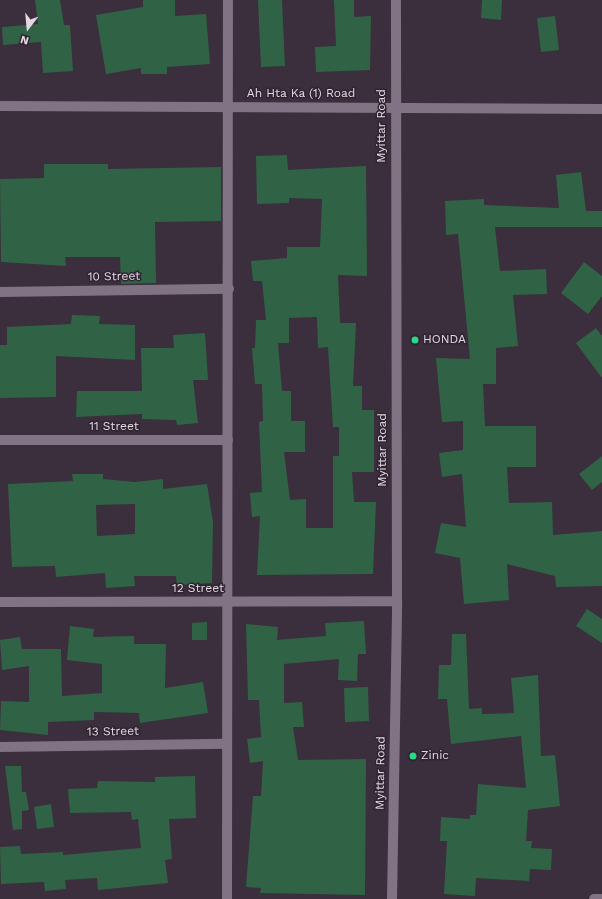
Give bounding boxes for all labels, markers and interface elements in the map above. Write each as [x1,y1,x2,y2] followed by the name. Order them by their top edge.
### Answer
[8,8,48,48] north arrow
[19,33,30,47] text: N
[247,87,355,101] street label: Ah Hta Ka (1) Road
[375,89,389,163] street label: Myittar Road
[88,269,140,285] street label: 10 Street
[423,333,466,347] place label: HONDA
[410,335,420,345] marker: HONDA
[376,413,390,487] street label: Myittar Road
[89,420,139,434] street label: 11 Street
[172,582,224,596] street label: 12 Street
[87,724,139,740] street label: 13 Street
[373,736,389,810] street label: Myittar Road
[421,749,449,763] place label: Zinic
[408,751,418,761] marker: Zinic

